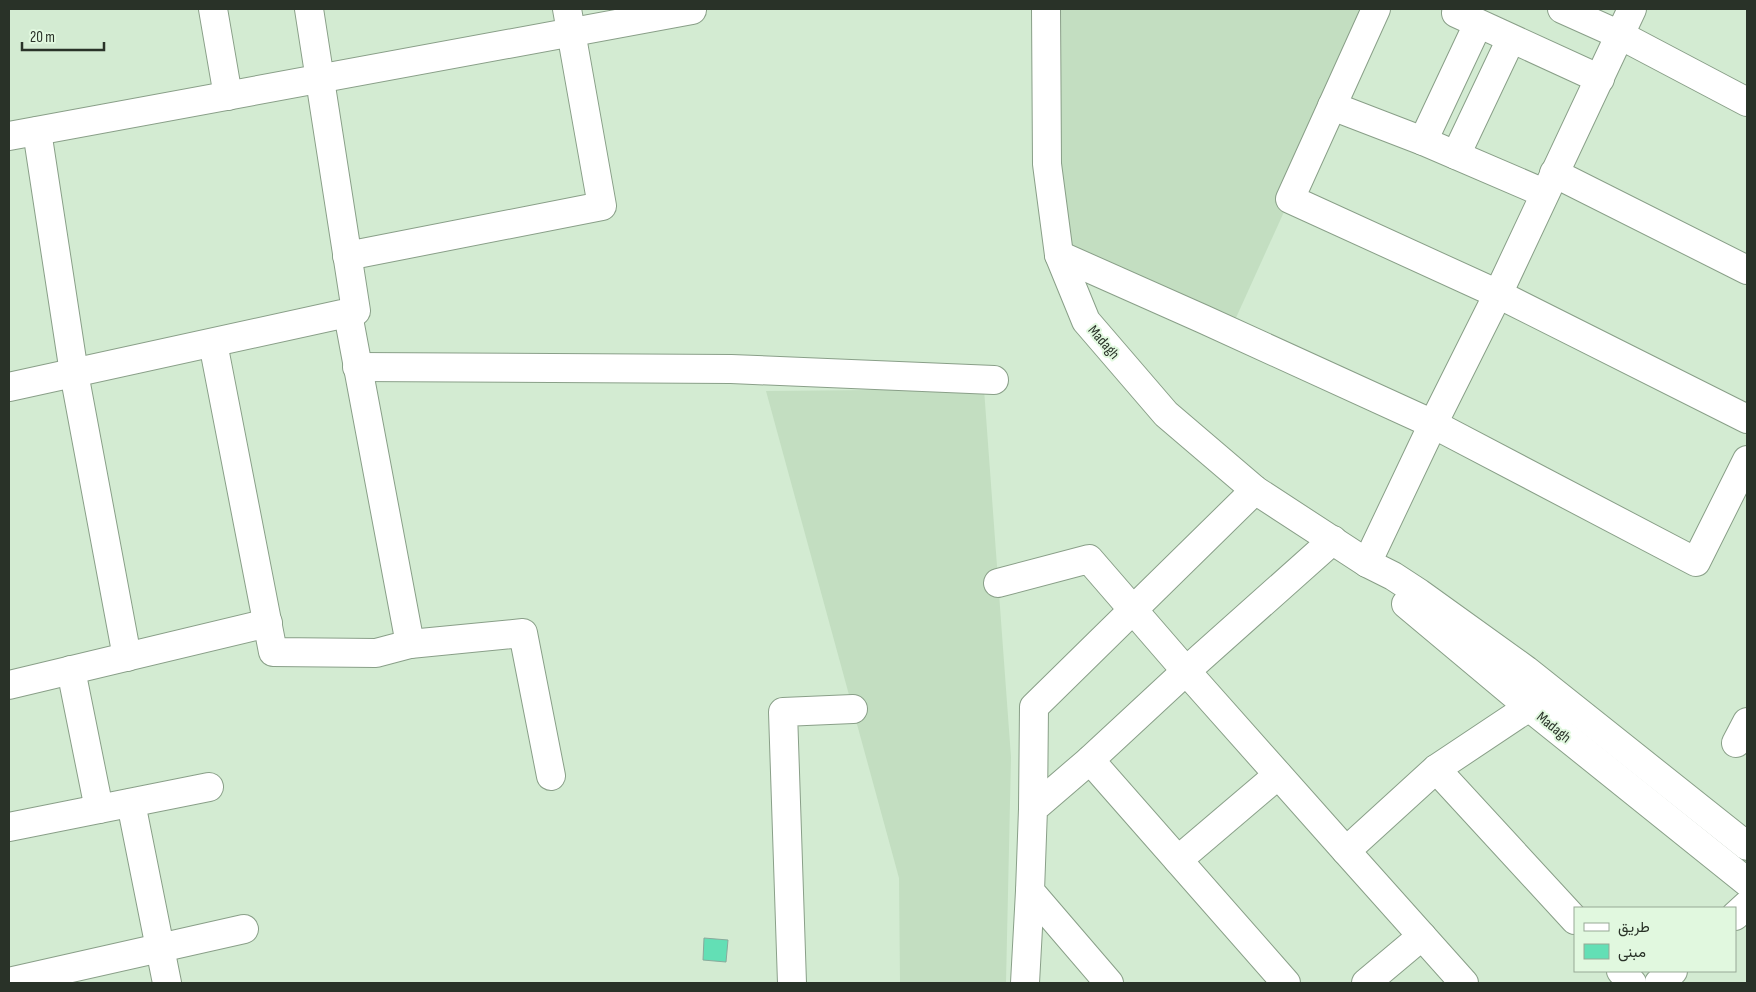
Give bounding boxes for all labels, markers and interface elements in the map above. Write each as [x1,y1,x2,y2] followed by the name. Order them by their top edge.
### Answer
[22,20,105,52] scale bar
[30,28,55,47] text: 20 m
[1084,321,1124,363] street label: Madagh
[1533,708,1575,747] street label: Madagh
[1574,907,1736,972] legend
[1618,918,1650,937] text: طريق
[1618,943,1646,962] text: مبنى

